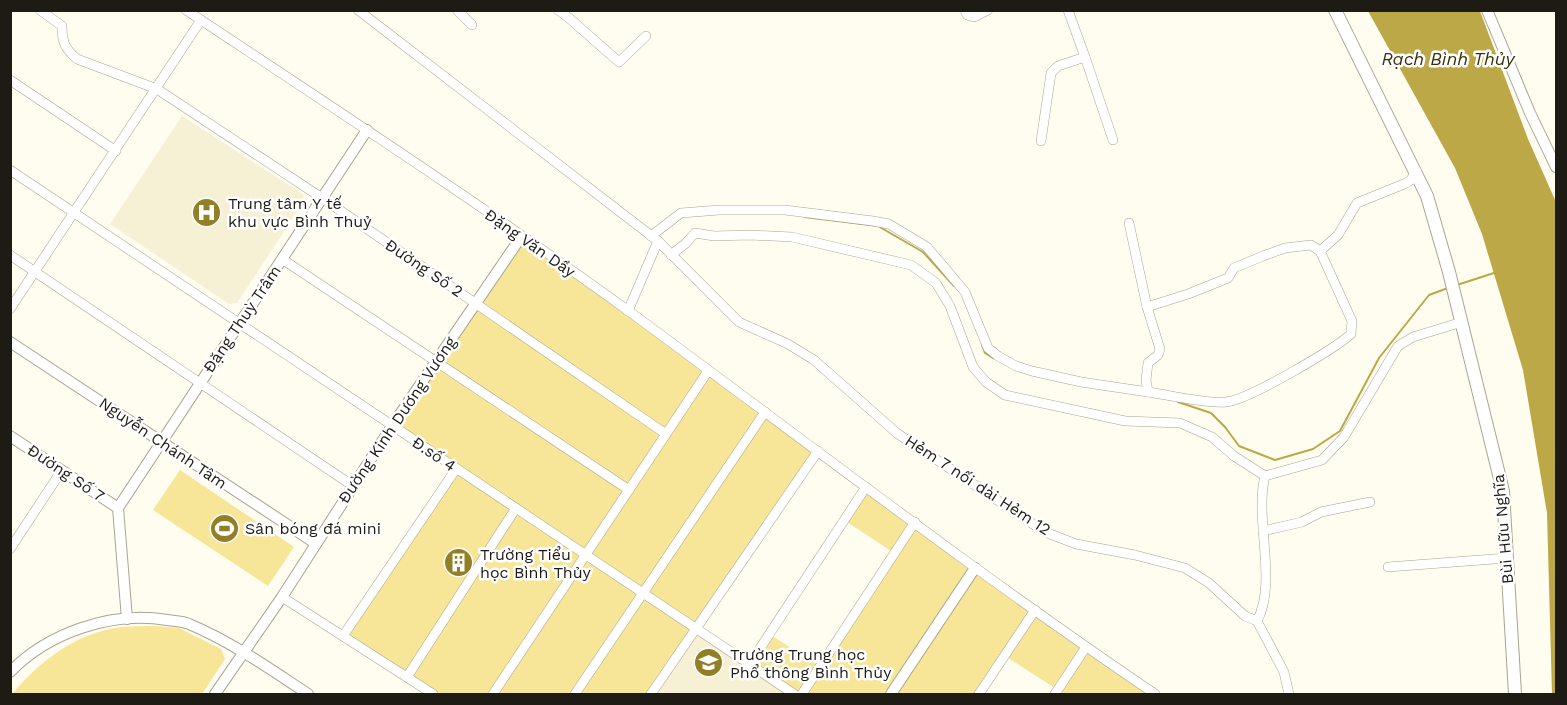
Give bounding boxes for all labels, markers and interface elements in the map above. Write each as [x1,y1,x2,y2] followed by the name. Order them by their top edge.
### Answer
[1381,48,1516,69] water label: Rạch Bình Thủy
[228,194,372,231] place label: Trung tâm Y tế khu vực Bình Thuỷ
[191,196,223,228] hospital icon: Trung tâm Y tế khu vực Bình Thuỷ
[481,205,580,282] street label: Đặng Văn Dầy
[381,235,467,301] street label: Đường Số 2
[199,262,285,376] street label: Đặng Thuỳ Trâm
[334,333,460,507] street label: Đường Kinh Dương Vương
[96,393,230,493] street label: Nguyễn Chánh Tâm
[902,431,1054,539] street label: Hẻm 7 nối dài Hẻm 12
[408,432,460,476] street label: Đ.số 4
[24,440,108,506] street label: Đường Số 7
[1489,473,1517,585] street label: Bùi Hữu Nghĩa
[208,512,240,544] sports icon: Sân bóng đá mini
[245,519,381,538] place label: Sân bóng đá mini
[480,545,592,582] place label: Trường Tiểu học Bình Thủy
[443,547,475,579] building icon: Trường Tiểu học Bình Thủy
[730,645,892,682] place label: Trường Trung học Phổ thông Bình Thủy
[693,647,725,679] school or university icon: Trường Trung học Phổ thông Bình Thủy

